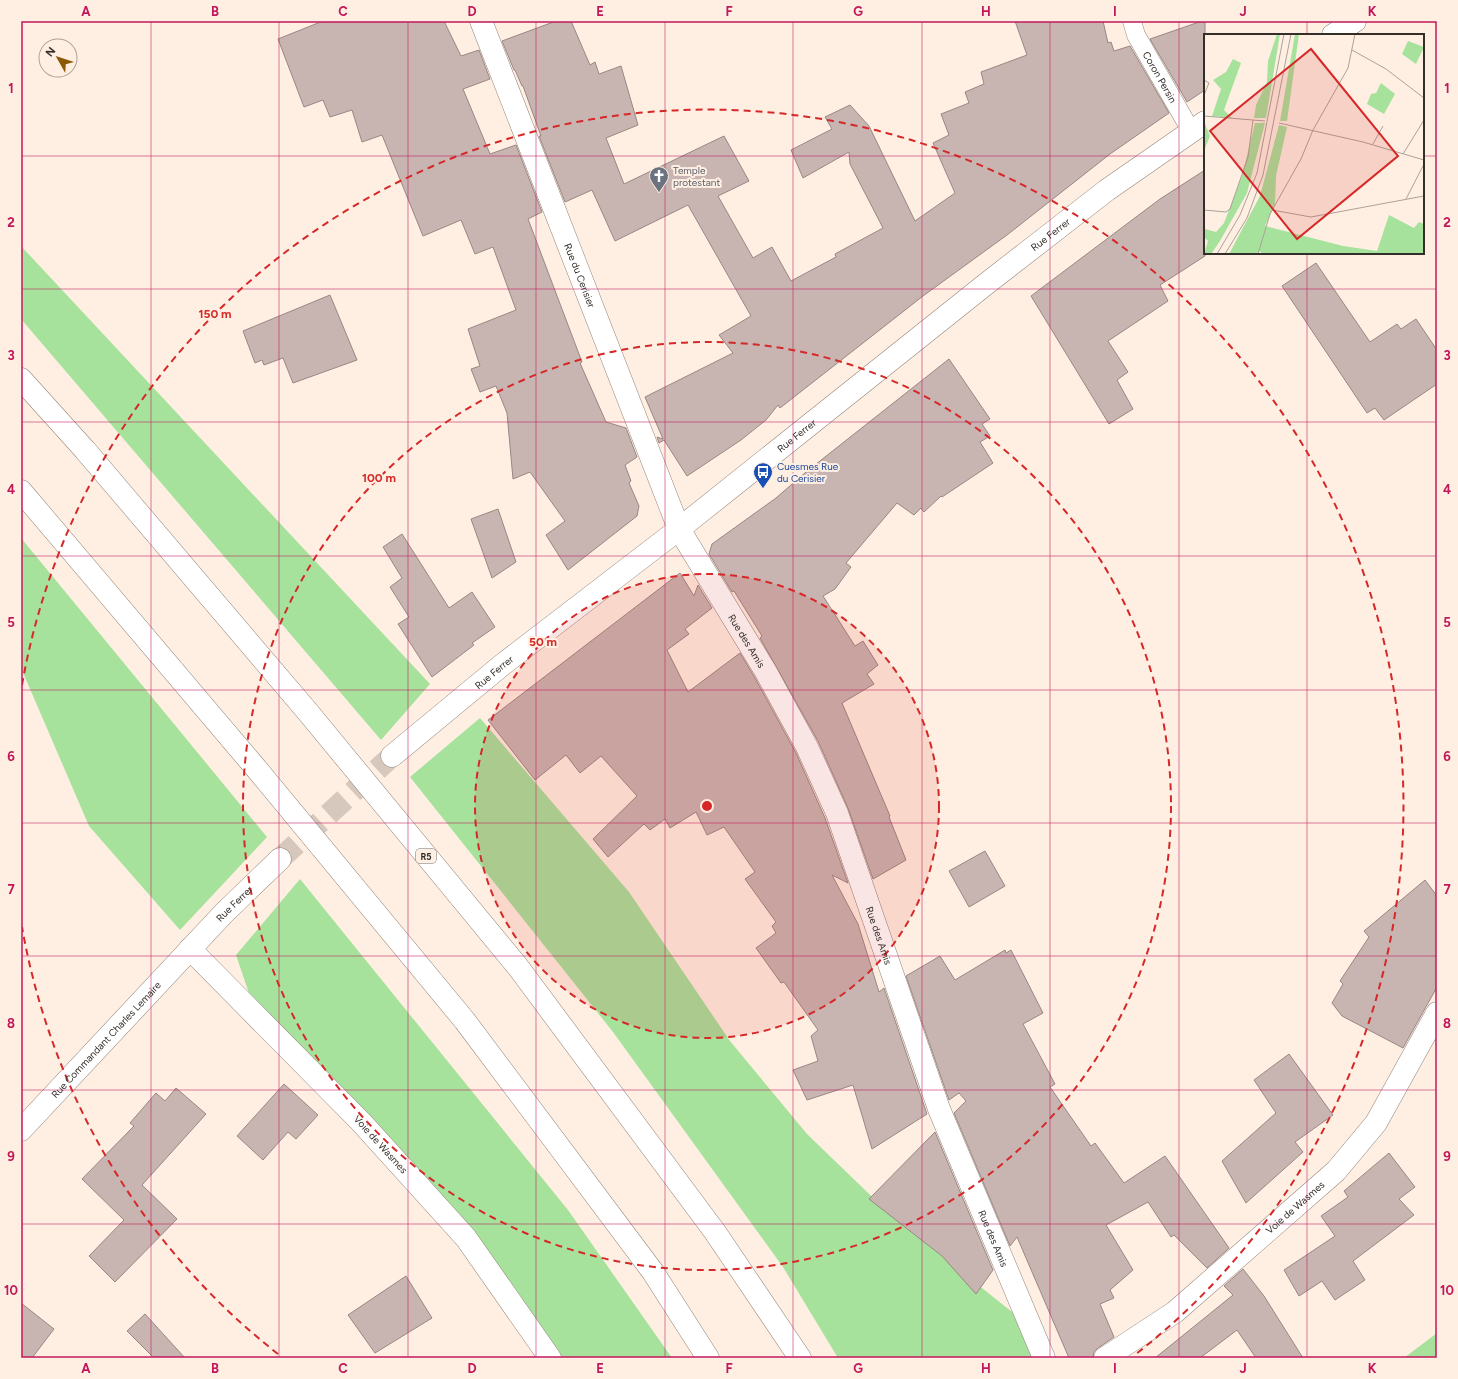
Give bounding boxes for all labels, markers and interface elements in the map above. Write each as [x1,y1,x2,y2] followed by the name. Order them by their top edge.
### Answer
[81,4,91,19] text: A
[211,4,219,19] text: B
[338,4,348,19] text: C
[467,4,477,19] text: D
[596,4,604,19] text: E
[725,4,733,19] text: F
[853,4,863,19] text: G
[981,4,991,19] text: H
[1113,4,1117,19] text: I
[1239,4,1247,19] text: J
[1368,4,1377,19] text: K
[1204,34,1424,254] inset map
[38,38,78,78] north arrow
[43,45,58,59] text: N
[1140,49,1180,106] street label: Coron Persin
[8,81,14,96] text: 1
[1444,81,1450,96] text: 1
[673,164,720,189] place label: Temple protestant
[648,165,670,193] church icon: Temple protestant
[1028,214,1073,253] street label: Rue Ferrer
[7,215,15,230] text: 2
[1443,215,1451,230] text: 2
[562,241,599,310] street label: Rue du Cerisier
[198,307,232,321] text: 150 m
[7,348,15,363] text: 3
[1443,348,1451,363] text: 3
[774,416,819,455] street label: Rue Ferrer
[777,460,839,485] place label: Cuesmes Rue du Cerisier
[752,461,774,489] bus stop icon: Cuesmes Rue du Cerisier
[362,471,396,485] text: 100 m
[7,482,15,497] text: 4
[1443,482,1451,497] text: 4
[726,611,768,670] street label: Rue des Amis
[7,615,15,630] text: 5
[1443,615,1451,630] text: 5
[529,635,557,649] text: 50 m
[472,652,516,692] street label: Rue Ferrer
[7,749,15,764] text: 6
[1443,749,1451,764] text: 6
[700,799,714,813] centre of rings
[416,849,436,863] road number: R5
[7,882,15,897] text: 7
[213,882,256,924] street label: Rue Ferrer
[1443,882,1451,897] text: 7
[863,905,895,966] street label: Rue des Amis
[48,978,164,1101] street label: Rue Commandant Charles Lemaire
[7,1016,15,1031] text: 8
[1443,1016,1451,1031] text: 8
[351,1112,411,1176] street label: Voie de Wasmes
[7,1149,15,1164] text: 9
[1443,1149,1451,1164] text: 9
[1263,1178,1327,1236] street label: Voie de Wasmes
[976,1208,1011,1269] street label: Rue des Amis
[4,1283,18,1298] text: 10
[1440,1283,1454,1298] text: 10
[81,1361,91,1376] text: A
[211,1361,219,1376] text: B
[338,1361,348,1376] text: C
[467,1361,477,1376] text: D
[596,1361,604,1376] text: E
[725,1361,733,1376] text: F
[853,1361,863,1376] text: G
[981,1361,991,1376] text: H
[1113,1361,1117,1376] text: I
[1239,1361,1247,1376] text: J
[1368,1361,1377,1376] text: K

